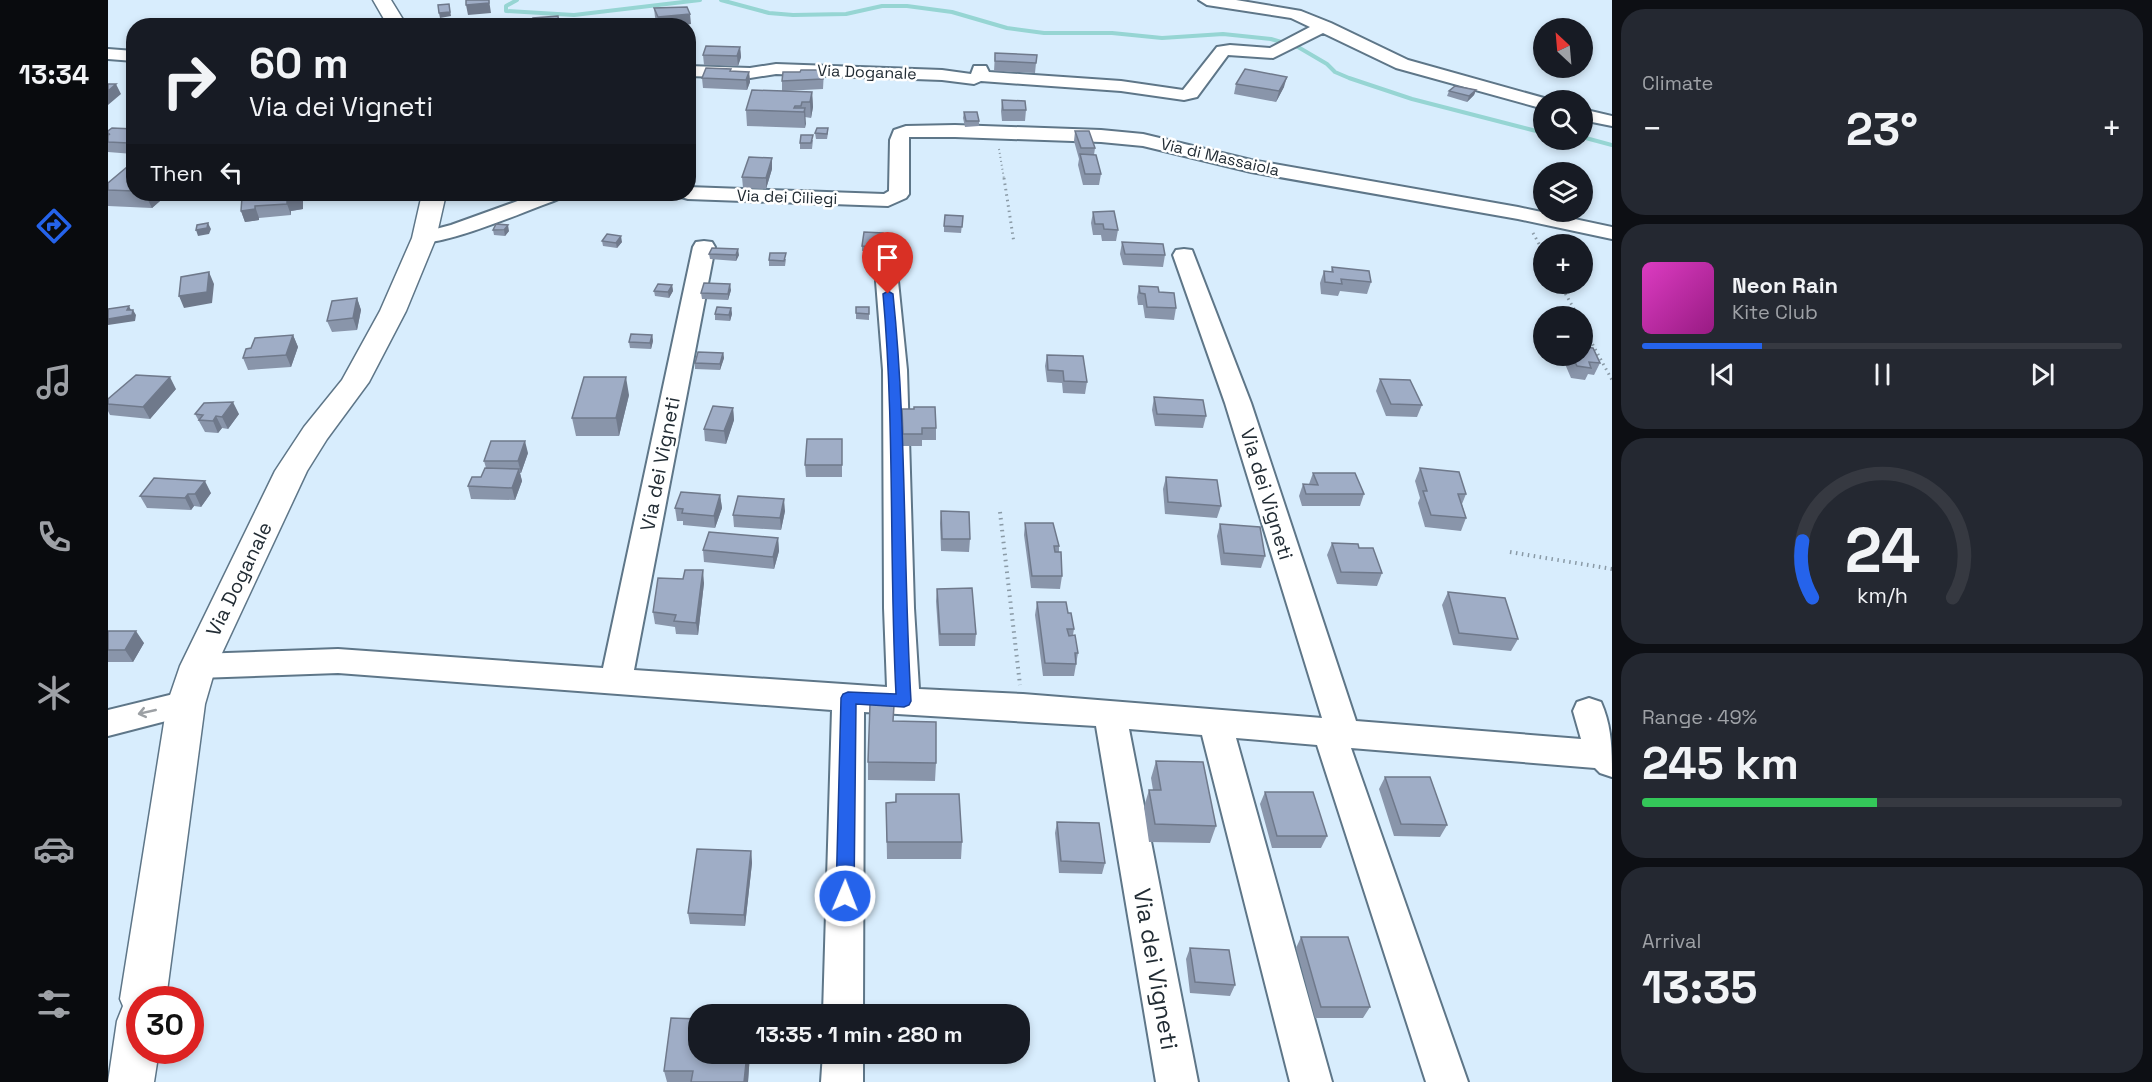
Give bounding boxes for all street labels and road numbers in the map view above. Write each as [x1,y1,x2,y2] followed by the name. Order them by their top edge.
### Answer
[817,60,917,84] street label: Via Doganale
[1158,133,1282,181] street label: Via di Massaiola
[736,185,838,209] street label: Via dei Ciliegi
[634,395,686,533] street label: Via dei Vigneti
[1235,425,1299,563] street label: Via dei Vigneti
[200,517,278,641] street label: Via Doganale
[1127,886,1185,1052] street label: Via dei Vigneti

